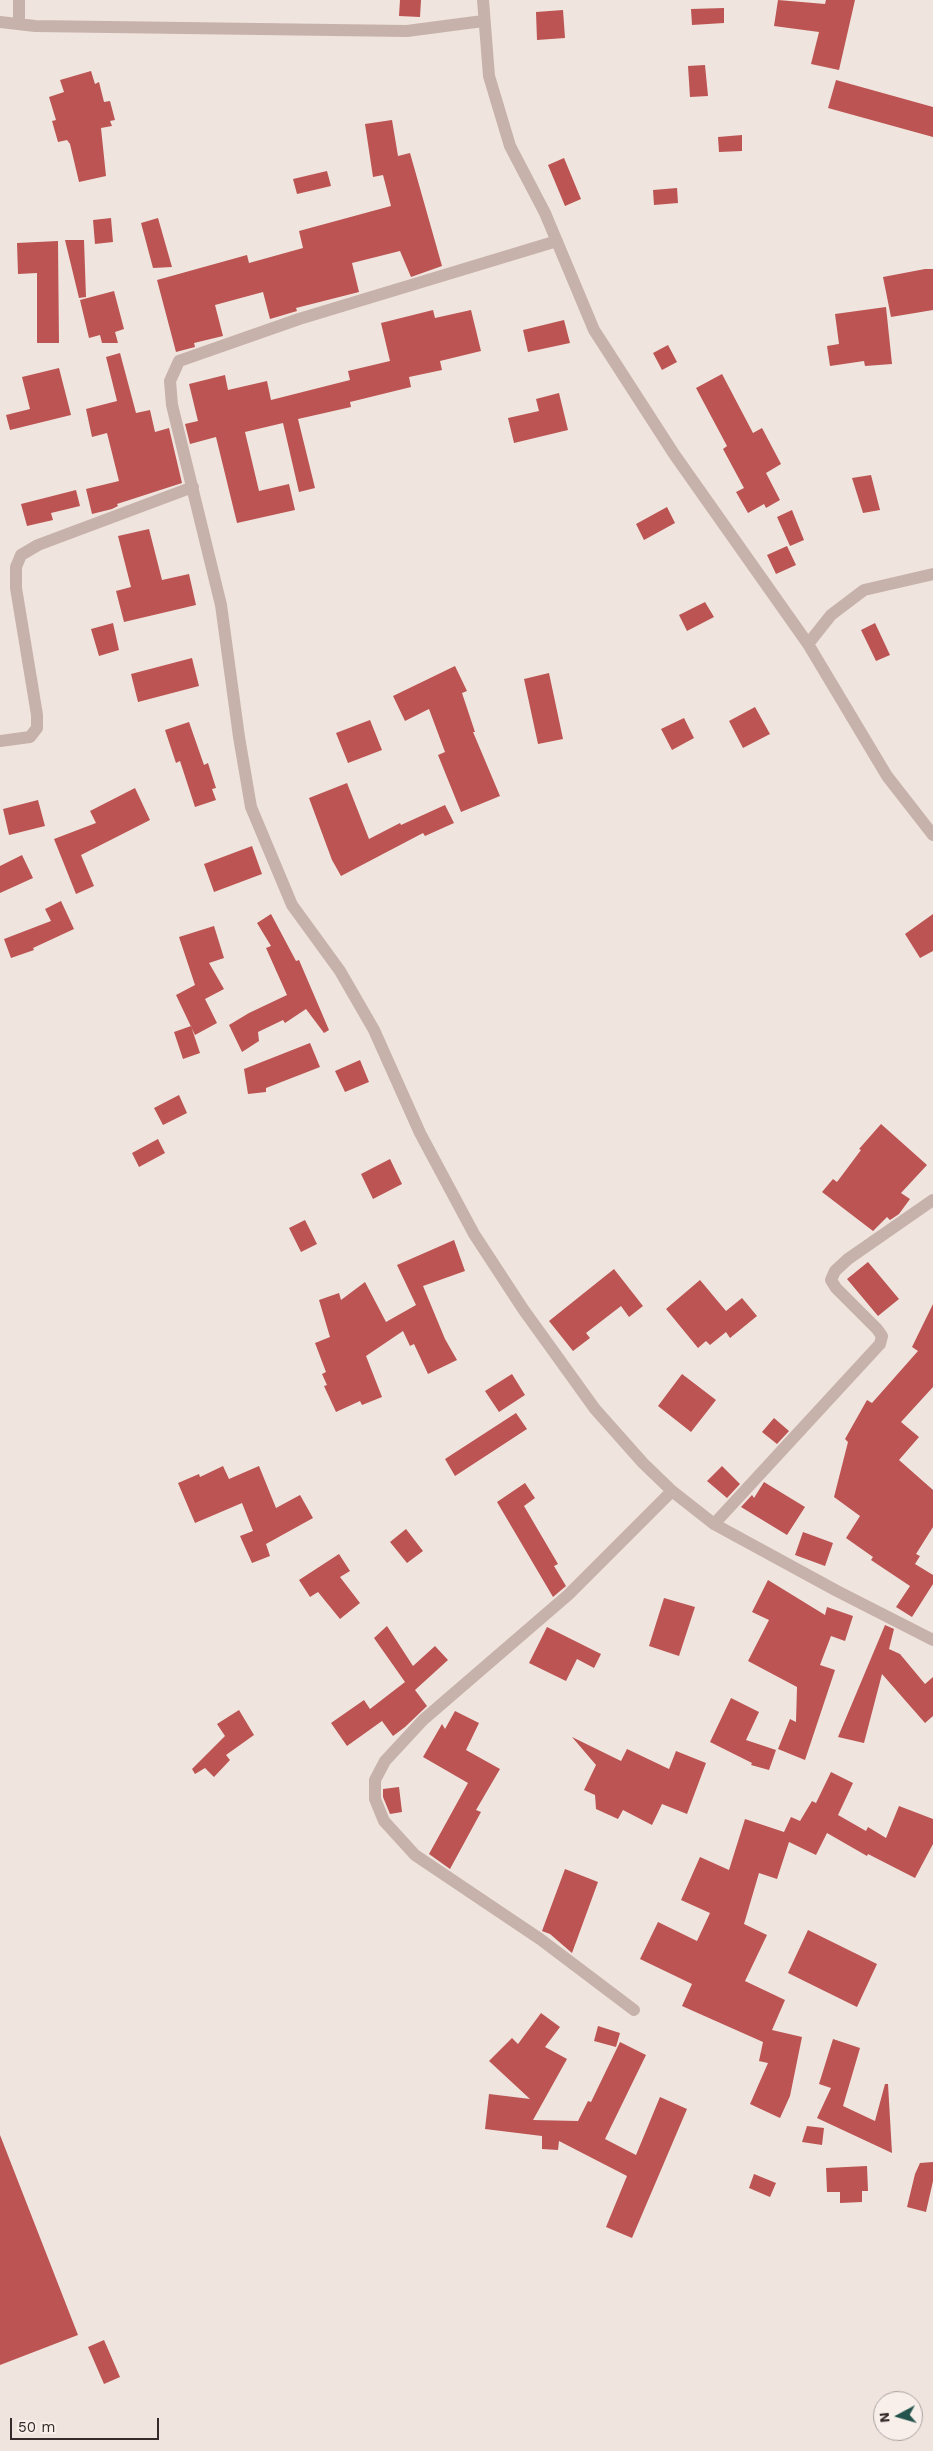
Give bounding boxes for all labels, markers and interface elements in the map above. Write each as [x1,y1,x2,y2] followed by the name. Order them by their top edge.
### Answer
[873,2391,923,2441] north arrow
[12,2408,161,2440] scale bar
[876,2411,893,2423] text: N
[18,2418,55,2436] text: 50 m

